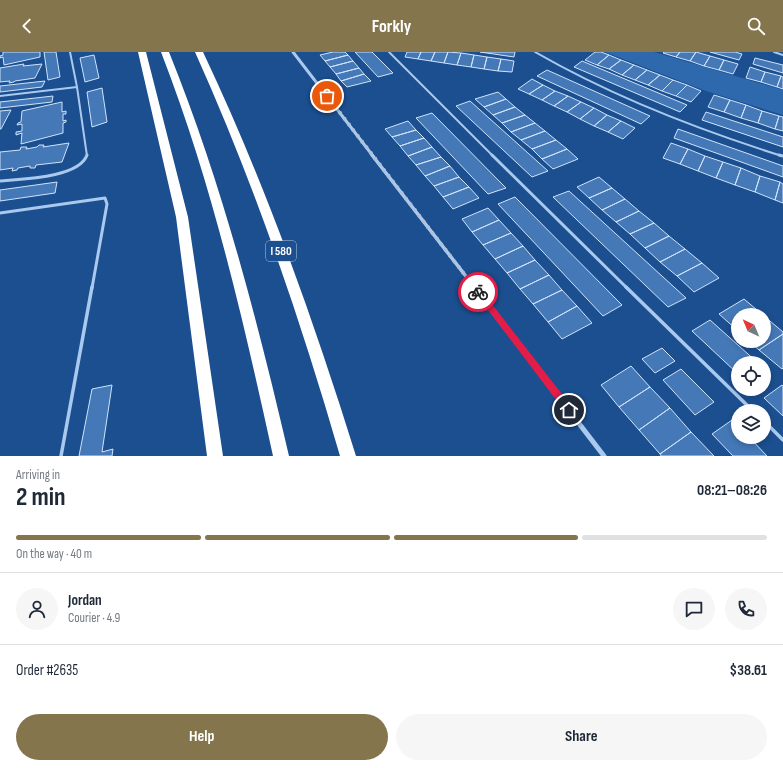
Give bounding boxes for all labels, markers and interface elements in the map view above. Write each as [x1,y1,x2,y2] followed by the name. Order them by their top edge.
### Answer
[16,15,38,37] icon: back
[745,15,767,37] icon: search
[372,16,411,37] text: Forkly
[310,79,344,113] pin
[316,85,338,107] icon: bag
[266,241,296,261] road number: I 580
[458,272,498,312] courier
[467,281,489,303] icon: bike
[731,308,771,348] north arrow
[731,308,771,444] map controls
[731,356,771,396] button: locate
[552,393,586,427] pin
[558,399,580,421] icon: home
[731,404,771,444] button: layers
[16,467,60,483] text: Arriving in
[697,481,767,500] text: 08:21–08:26
[16,482,66,513] text: 2 min
[16,546,92,562] text: On the way · 40 m
[16,588,58,630] button: person
[673,588,715,630] button: chat
[725,588,767,630] button: phone
[68,591,102,610] text: Jordan
[68,610,120,626] text: Courier · 4.9
[16,661,78,680] text: Order #2635
[730,661,767,680] text: $38.61
[16,714,388,760] button: Help
[396,714,767,760] button: Share

